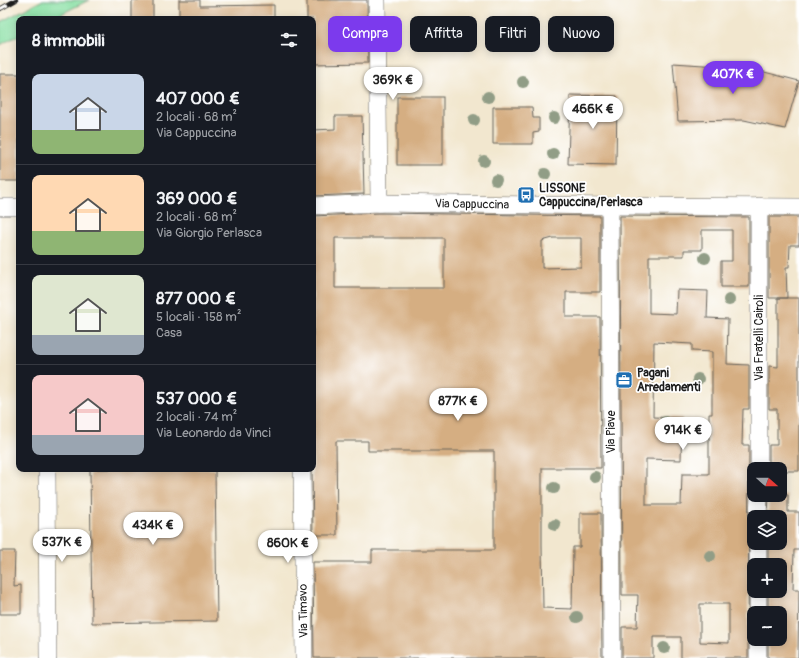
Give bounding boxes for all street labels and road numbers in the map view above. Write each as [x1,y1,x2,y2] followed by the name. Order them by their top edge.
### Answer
[435,196,510,213] street label: Via Cappuccina
[752,295,767,381] street label: Via Fratelli Cairoli
[604,410,619,454] street label: Via Piave
[296,583,311,638] street label: Via Timavo

